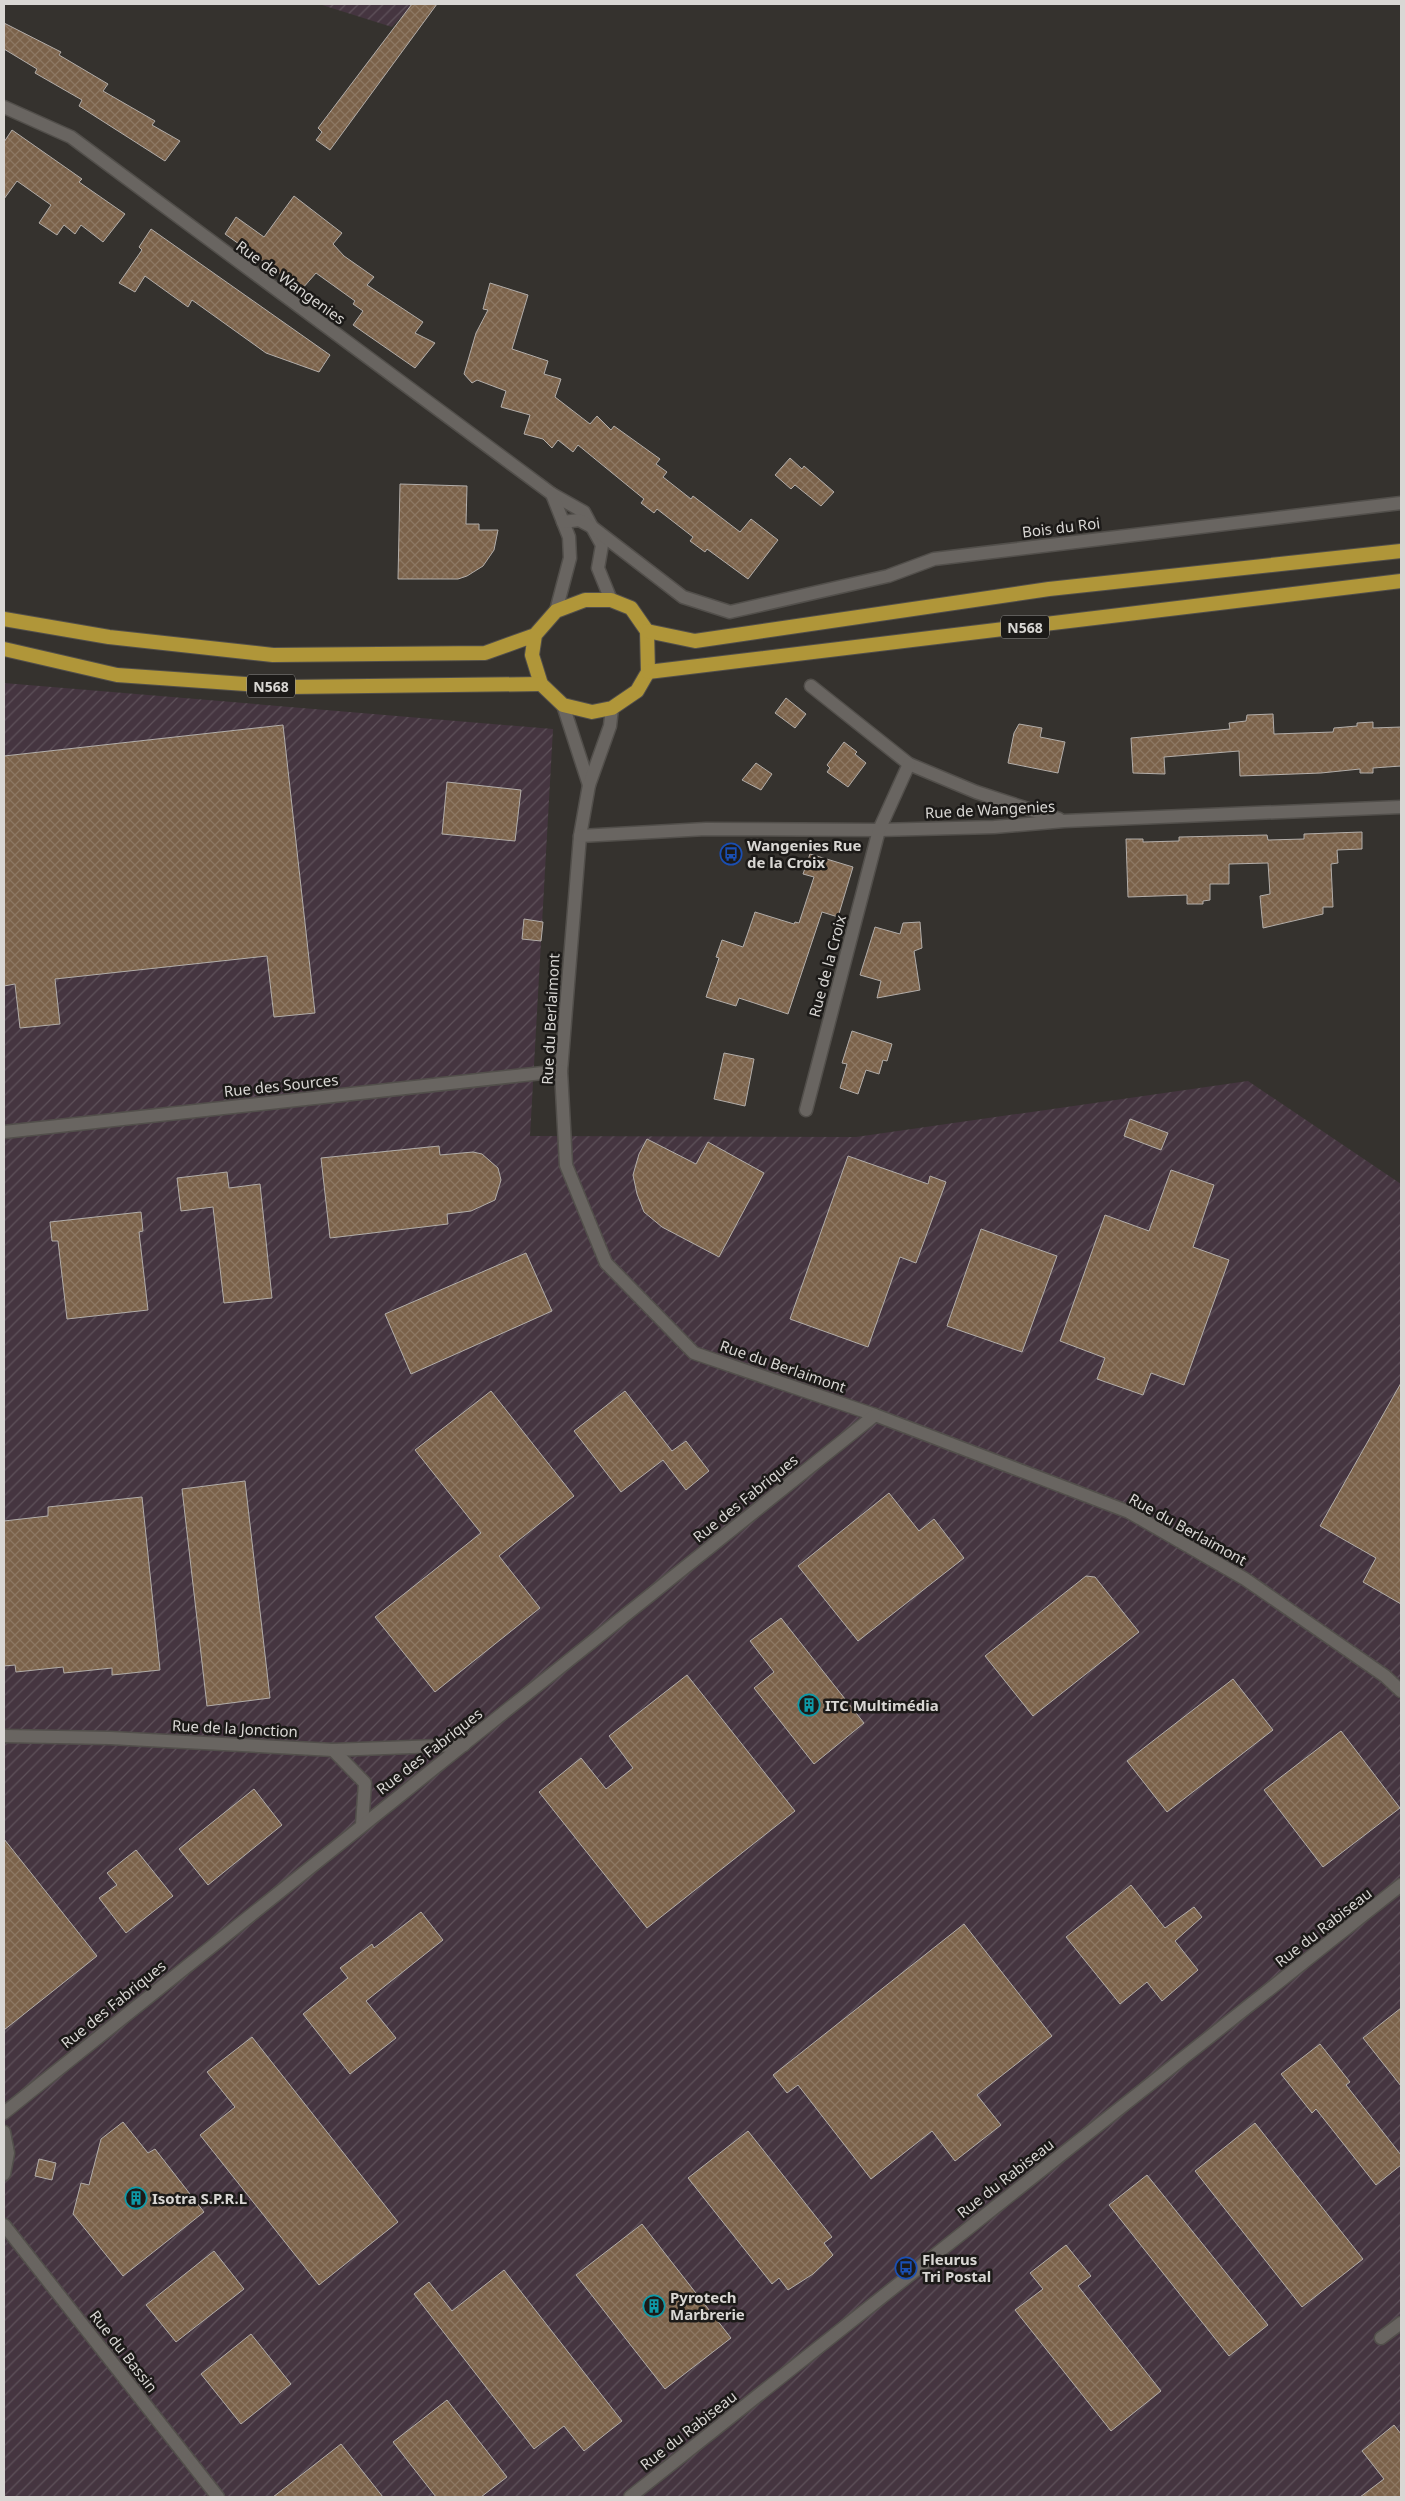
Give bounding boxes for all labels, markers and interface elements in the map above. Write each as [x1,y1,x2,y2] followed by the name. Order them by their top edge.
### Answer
[232,236,350,328] street label: Rue de Wangenies
[1021,512,1101,542] street label: Bois du Roi
[1001,616,1049,638] road number: N568
[247,674,295,698] road number: N568
[924,796,1056,822] street label: Rue de Wangenies
[747,835,862,872] place label: Wangenies Rue de la Croix
[719,842,743,866] bus stop icon: Wangenies Rue de la Croix
[804,913,850,1019] street label: Rue de la Croix
[537,952,563,1085] street label: Rue du Berlaimont
[223,1069,339,1101] street label: Rue des Sources
[717,1335,849,1397] street label: Rue du Berlaimont
[688,1450,802,1546] street label: Rue des Fabriques
[1126,1488,1251,1570] street label: Rue du Berlaimont
[797,1693,821,1717] building icon: ITC Multimédia
[825,1695,939,1715] place label: ITC Multimédia
[372,1703,486,1799] street label: Rue des Fabriques
[172,1715,298,1741] street label: Rue de la Jonction
[1271,1883,1375,1971] street label: Rue du Rabiseau
[56,1956,170,2052] street label: Rue des Fabriques
[953,2134,1057,2222] street label: Rue du Rabiseau
[124,2186,148,2210] building icon: Isotra S.P.R.L
[152,2188,247,2208] place label: Isotra S.P.R.L
[922,2249,991,2286] place label: Fleurus Tri Postal
[894,2256,918,2280] bus stop icon: Fleurus Tri Postal
[670,2287,745,2324] place label: Pyrotech Marbrerie
[642,2294,666,2318] building icon: Pyrotech Marbrerie
[86,2306,162,2396] street label: Rue du Bassin
[636,2386,740,2474] street label: Rue du Rabiseau

